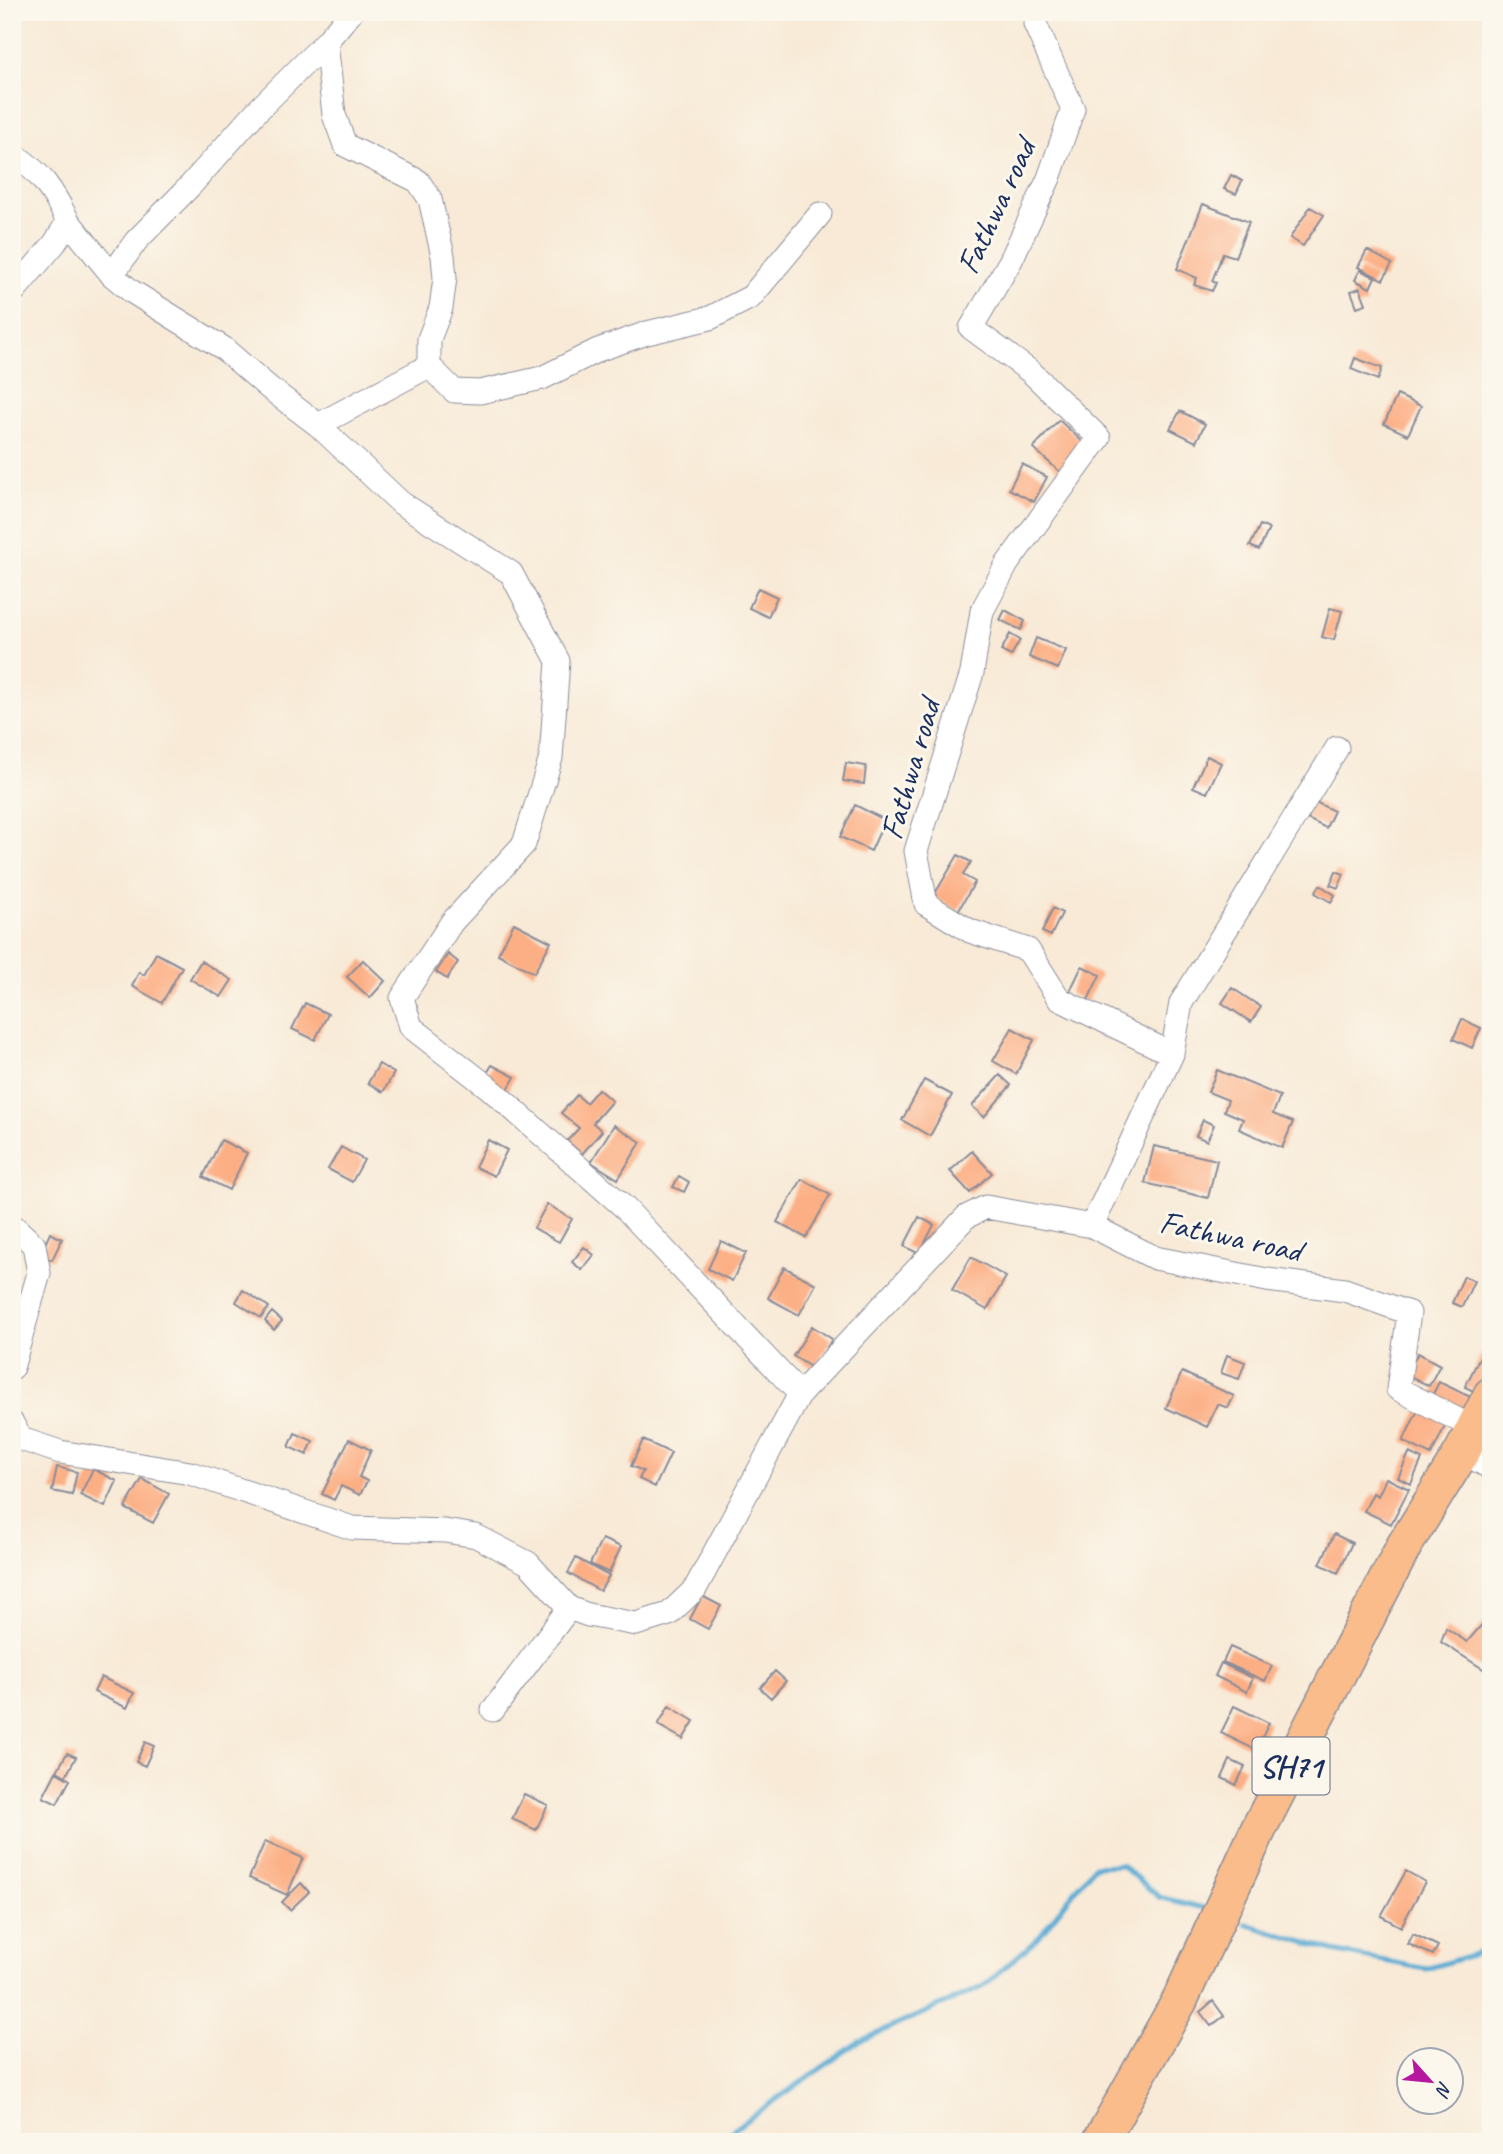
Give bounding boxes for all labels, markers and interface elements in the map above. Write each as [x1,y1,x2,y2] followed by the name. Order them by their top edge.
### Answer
[947,128,1047,280] street label: Fathwa road
[870,690,951,844] street label: Fathwa road
[1156,1201,1310,1272] street label: Fathwa road
[1252,1737,1330,1794] road number: SH71
[1394,2046,1464,2116] north arrow
[1429,2078,1458,2102] text: N

